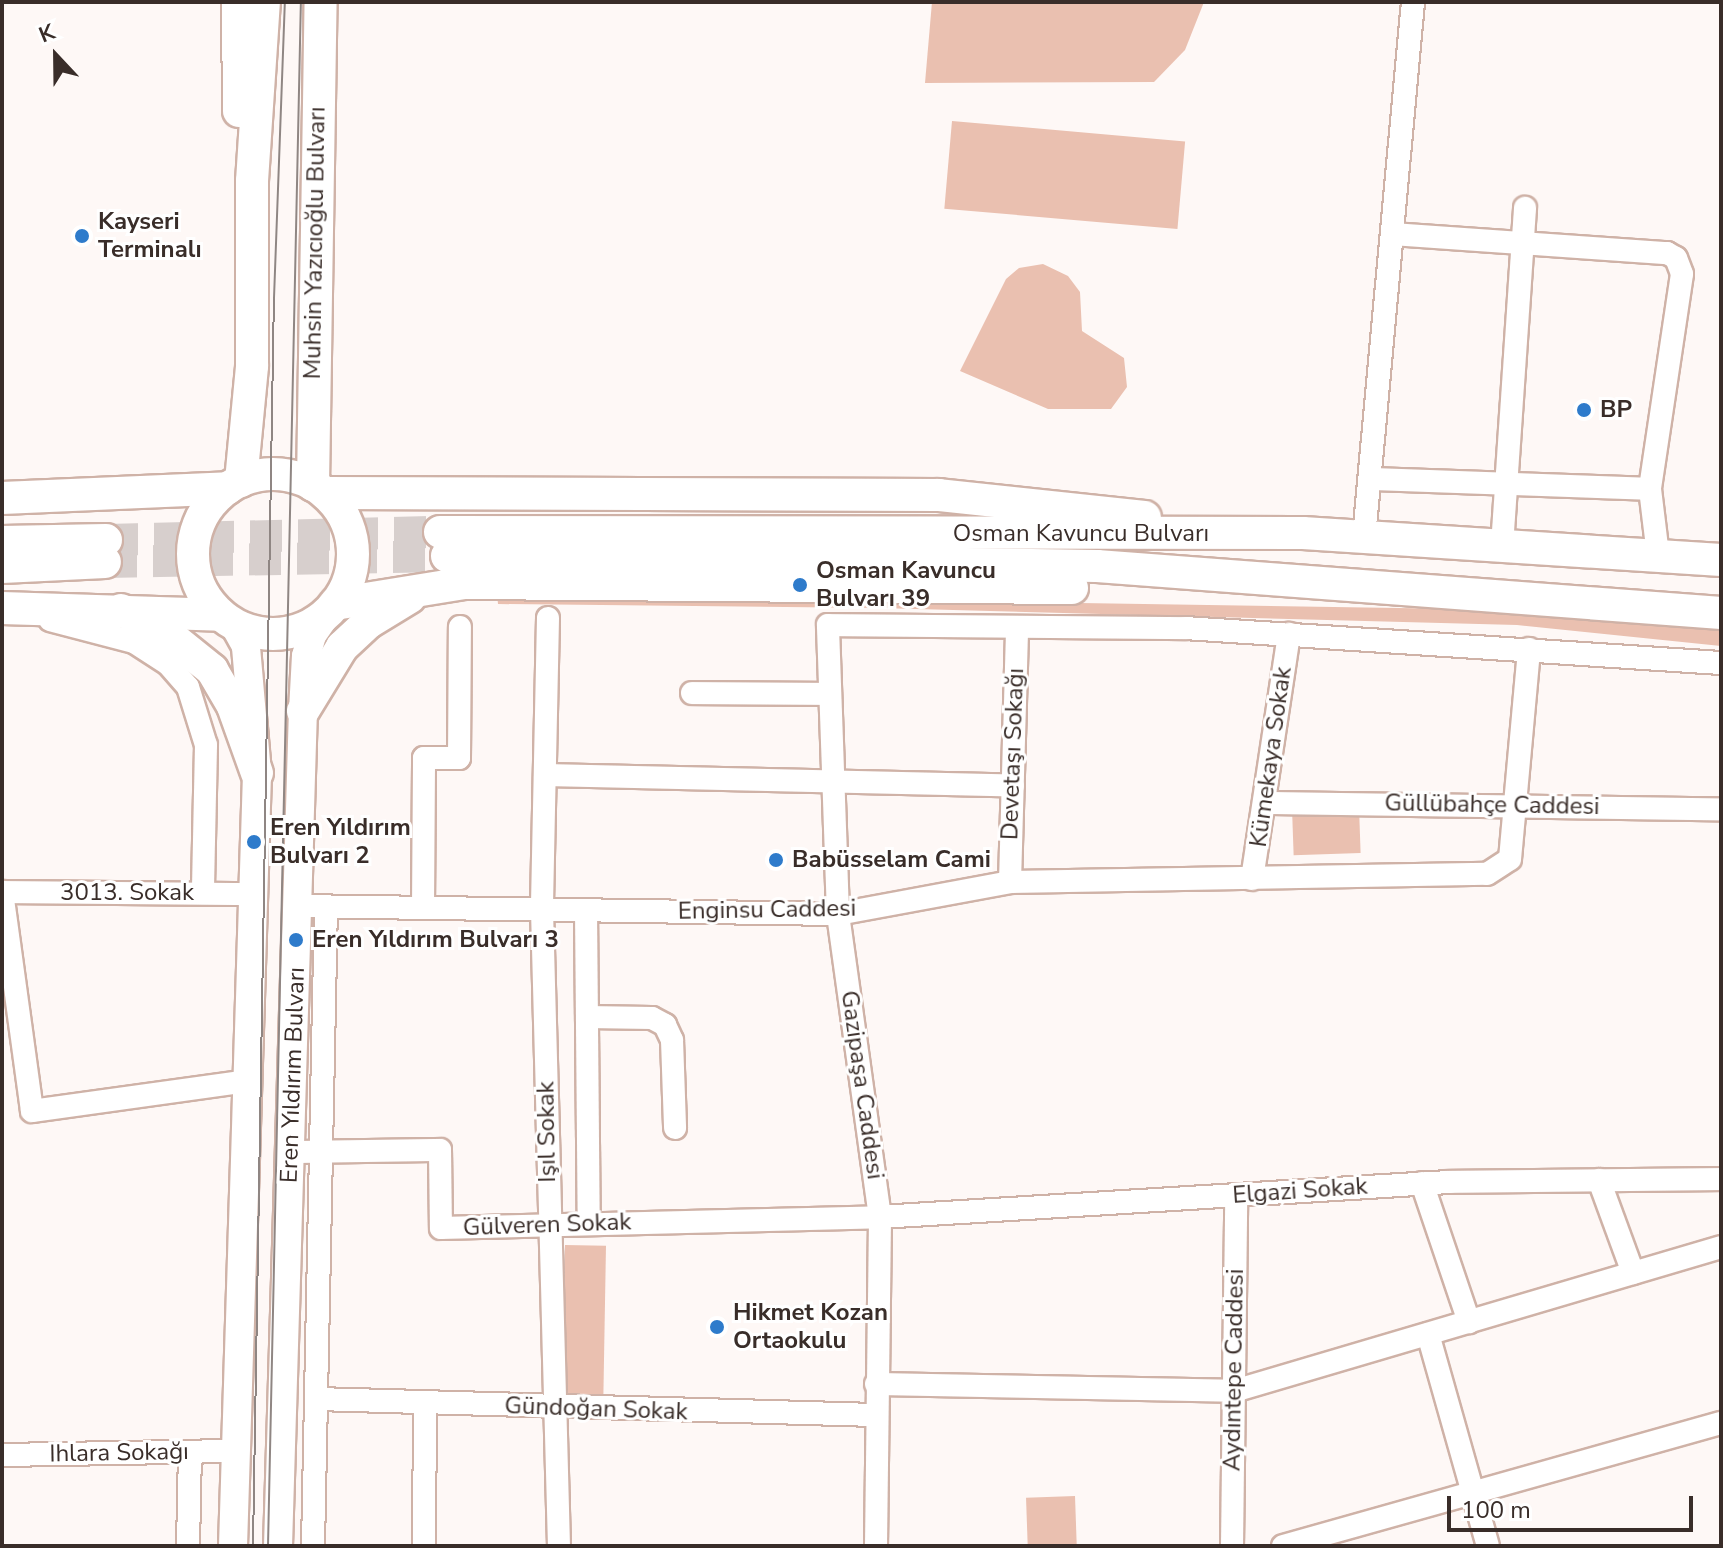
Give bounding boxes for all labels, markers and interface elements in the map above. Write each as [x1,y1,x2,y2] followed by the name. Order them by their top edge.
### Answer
[16,16,96,96] north arrow
[35,17,59,50] text: K
[298,106,332,380] street label: Muhsin Yazıcıoğlu Bulvarı
[98,208,202,264] place label: Kayseri Terminalı
[73,227,91,245] marker: Kayseri Terminalı
[1600,396,1632,424] place label: BP
[1575,401,1593,419] marker: BP
[953,520,1209,548] street label: Osman Kavuncu Bulvarı
[816,557,996,613] place label: Osman Kavuncu Bulvarı 39
[791,576,809,594] marker: Osman Kavuncu Bulvarı 39
[1244,665,1298,849] street label: Kümekaya Sokak
[996,667,1030,841] street label: Devetaşı Sokağı
[1384,789,1600,821] street label: Güllübahçe Caddesi
[270,814,411,870] place label: Eren Yıldırım Bulvarı 2
[245,833,263,851] marker: Eren Yıldırım Bulvarı 2
[792,846,991,874] place label: Babüsselam Cami
[767,851,785,869] marker: Babüsselam Cami
[60,879,194,907] street label: 3013. Sokak
[678,894,856,926] street label: Enginsu Caddesi
[312,926,559,954] place label: Eren Yıldırım Bulvarı 3
[287,931,305,949] marker: Eren Yıldırım Bulvarı 3
[275,967,311,1183] street label: Eren Yıldırım Bulvarı
[834,989,890,1181] street label: Gazipaşa Caddesi
[532,1081,562,1183] street label: Işıl Sokak
[1232,1172,1368,1210] street label: Elgazi Sokak
[462,1208,632,1242] street label: Gülveren Sokak
[1218,1268,1250,1472] street label: Aydıntepe Caddesi
[733,1299,888,1355] place label: Hikmet Kozan Ortaokulu
[708,1318,726,1336] marker: Hikmet Kozan Ortaokulu
[504,1391,688,1427] street label: Gündoğan Sokak
[49,1437,189,1469] street label: Ihlara Sokağı
[1451,1480,1697,1530] scale bar
[1461,1494,1531,1526] text: 100 m

